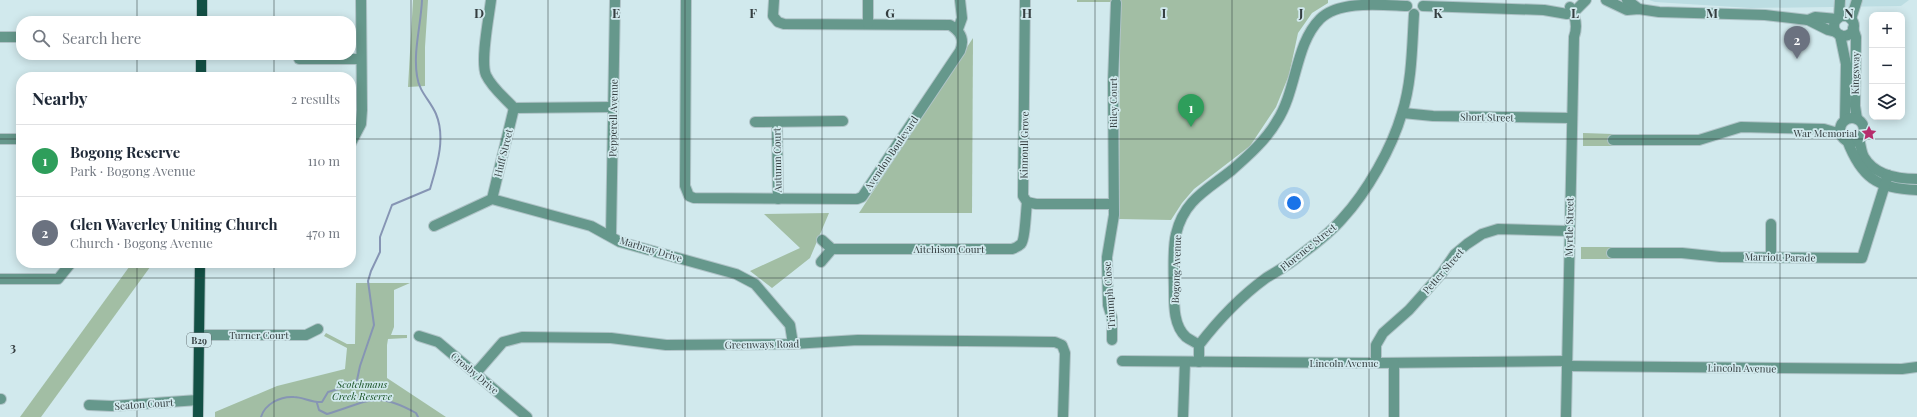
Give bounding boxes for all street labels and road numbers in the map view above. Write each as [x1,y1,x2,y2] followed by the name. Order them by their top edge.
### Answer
[1848,52,1862,94] street label: Kingsway
[1106,77,1120,128] street label: Riley Court
[605,79,621,157] street label: Pepperell Avenue
[1460,110,1515,124] street label: Short Street
[1016,111,1032,179] street label: Kinnoull Grove
[860,113,921,194] street label: Avendon Boulevard
[490,127,516,179] street label: Huff Street
[769,127,785,193] street label: Autumn Court
[1561,197,1577,257] street label: Myrtle Street
[1277,220,1339,274] street label: Florence Street
[618,233,684,265] street label: Marbray Drive
[1168,234,1184,304] street label: Bogong Avenue
[912,242,985,256] street label: Aitchison Court
[1419,245,1467,297] street label: Petter Street
[1744,249,1816,265] street label: Marriott Parade
[1100,261,1118,329] street label: Triumph Close
[229,328,289,342] street label: Turner Court
[187,333,211,347] road number: B29
[725,336,800,352] street label: Greenways Road
[448,349,502,397] street label: Crosby Drive
[1310,356,1379,370] street label: Lincoln Avenue
[1707,360,1777,376] street label: Lincoln Avenue
[114,395,174,413] street label: Seaton Court

